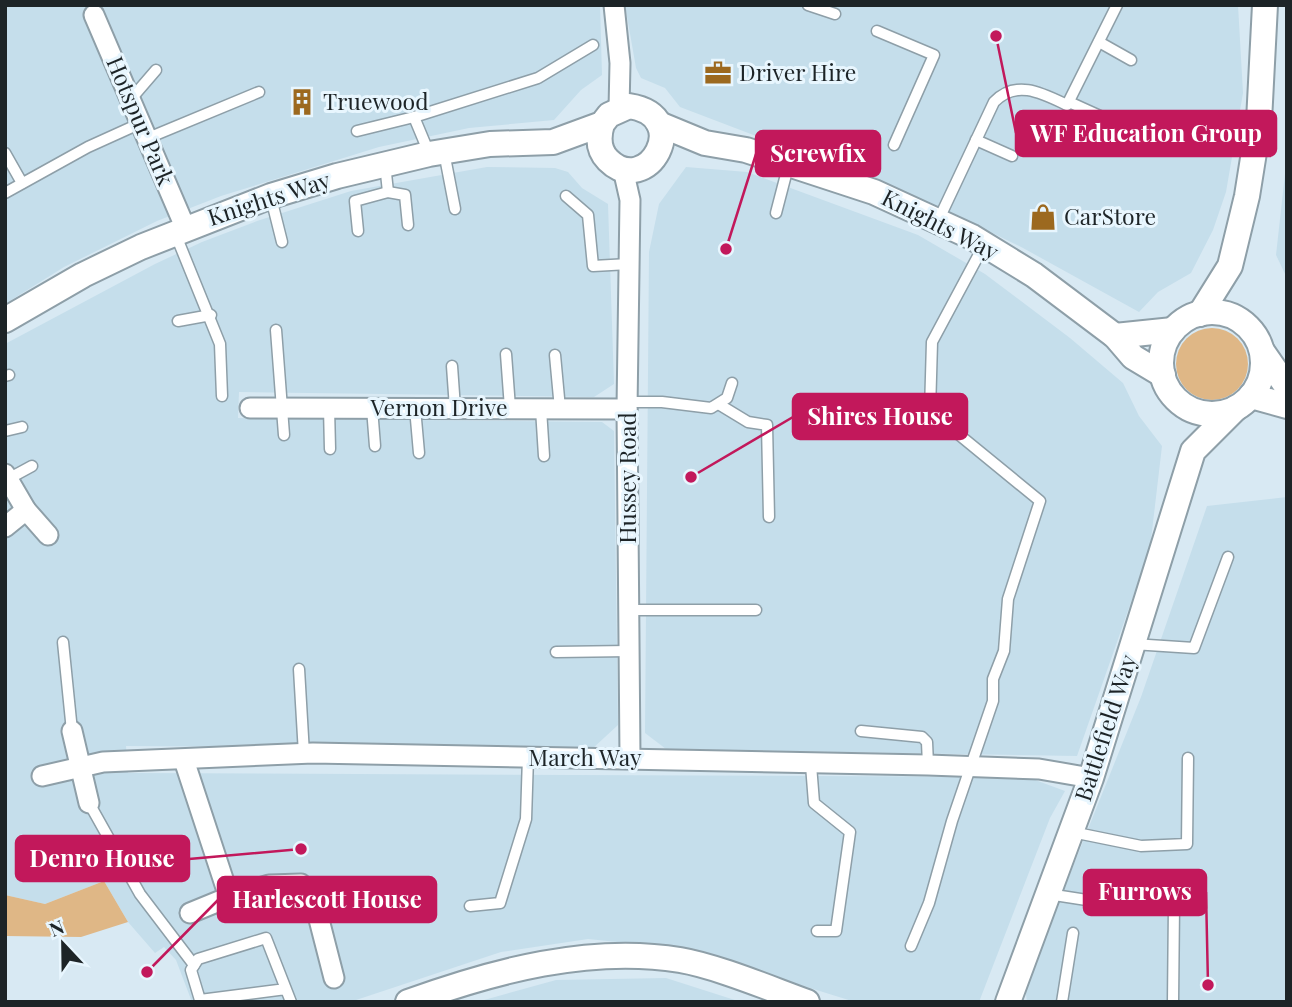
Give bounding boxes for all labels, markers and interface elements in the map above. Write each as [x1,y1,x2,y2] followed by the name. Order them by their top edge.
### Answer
[100,51,183,190] street label: Hotspur Park
[739,56,856,87] place label: Driver Hire
[703,58,733,88] office icon: Driver Hire
[323,85,429,116] place label: Truewood
[287,87,317,117] building icon: Truewood
[1016,111,1276,156] callout: WF Education Group
[1029,116,1262,148] text: WF Education Group
[756,131,880,176] callout: Screwfix
[770,136,866,168] text: Screwfix
[203,163,334,232] street label: Knights Way
[877,181,1005,267] street label: Knights Way
[1064,200,1156,231] place label: CarStore
[1028,202,1058,232] shop icon: CarStore
[369,391,508,422] street label: Vernon Drive
[793,394,967,439] callout: Shires House
[807,399,953,431] text: Shires House
[611,412,642,544] street label: Hussey Road
[1066,650,1143,805] street label: Battlefield Way
[528,741,642,772] street label: March Way
[16,836,189,881] callout: Denro House
[29,841,175,873] text: Denro House
[1084,870,1206,915] callout: Furrows
[1098,874,1192,906] text: Furrows
[218,877,436,922] callout: Harlescott House
[232,882,422,914] text: Harlescott House
[28,909,98,979] north arrow
[45,913,68,942] text: N

